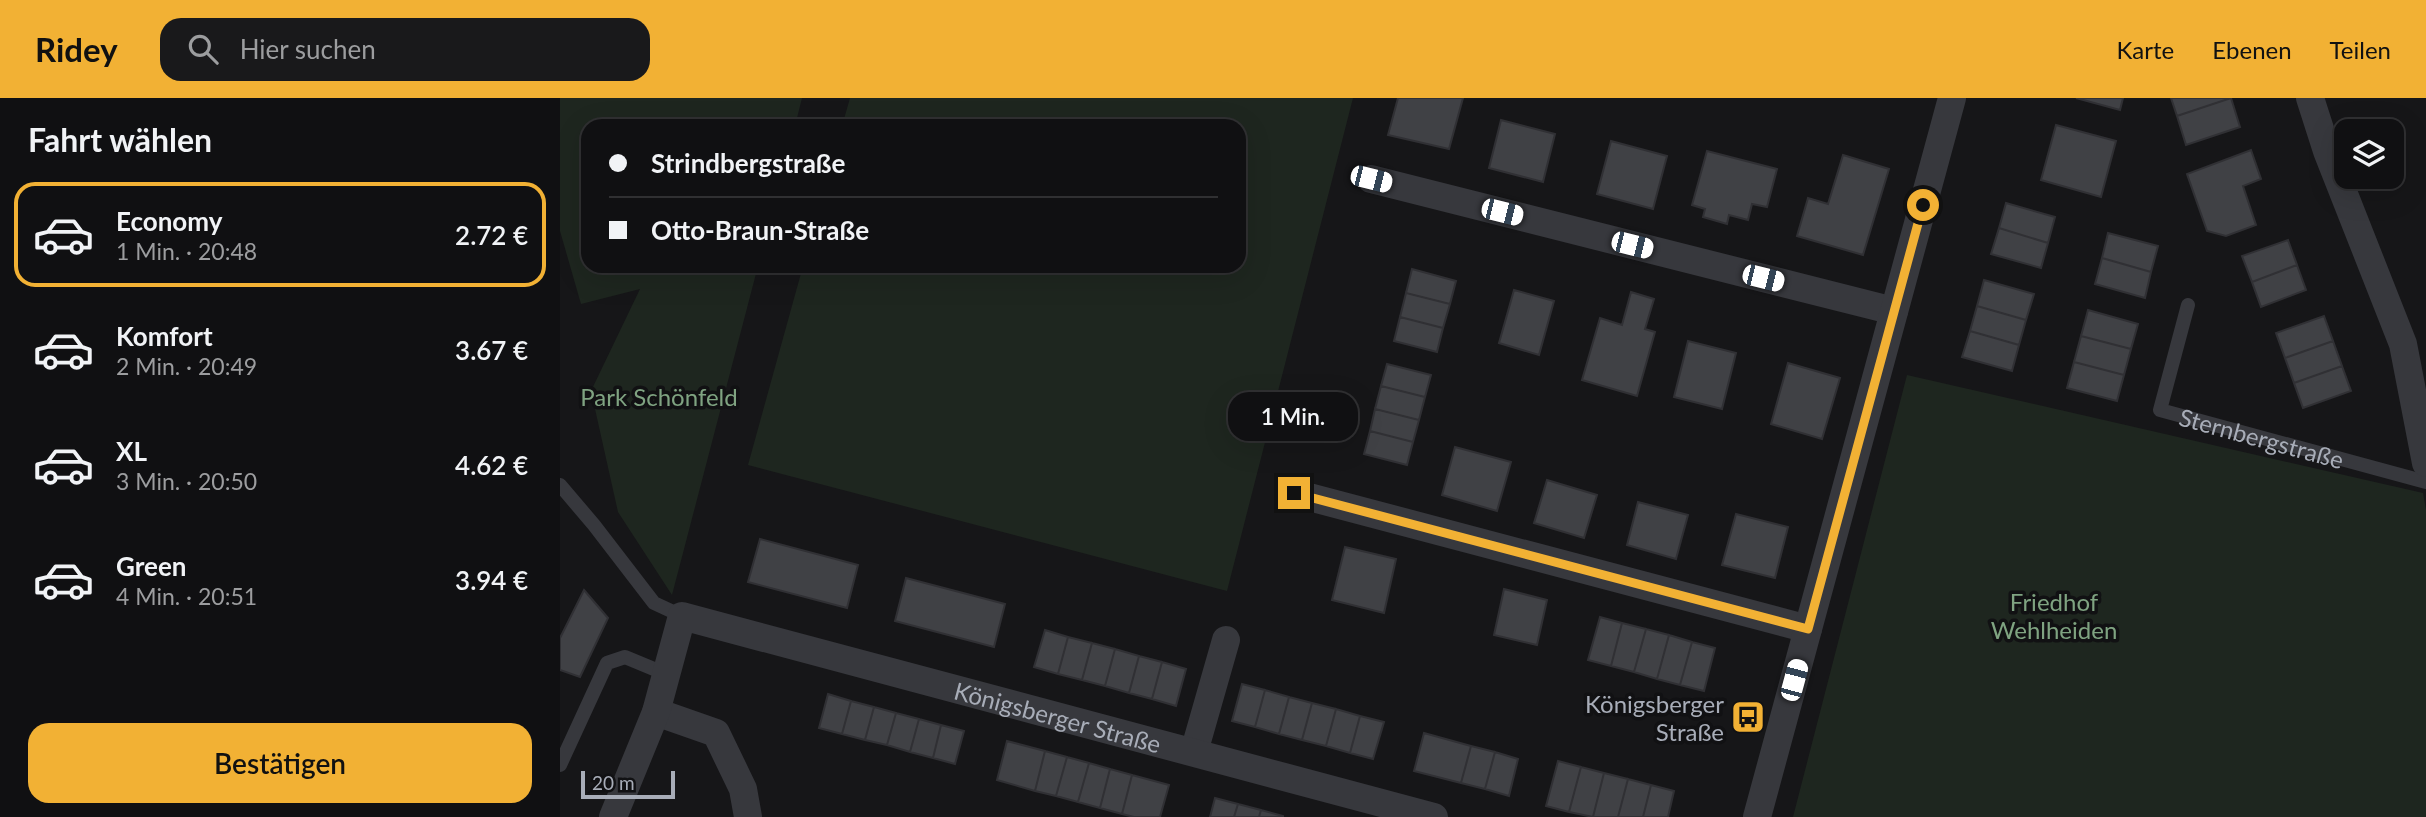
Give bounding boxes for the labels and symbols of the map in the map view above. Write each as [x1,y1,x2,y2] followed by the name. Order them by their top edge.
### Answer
[1349,164,1394,194] car
[1907,189,1939,221] route start
[1480,197,1525,227] car
[1610,230,1655,260] car
[1741,263,1786,293] car
[580,382,738,411] park label: Park Schönfeld
[1229,392,1359,440] callout: 1 Min.
[2176,401,2347,474] street label: Sternbergstraße
[1278,477,1310,509] route end
[1991,587,2117,644] park label: Friedhof Wehlheiden
[1779,657,1810,703] car
[951,675,1164,758] street label: Königsberger Straße
[1585,689,1724,746] place label: Königsberger Straße
[1729,698,1767,736] bus stop icon: Königsberger Straße
[581,768,676,800] scale bar

